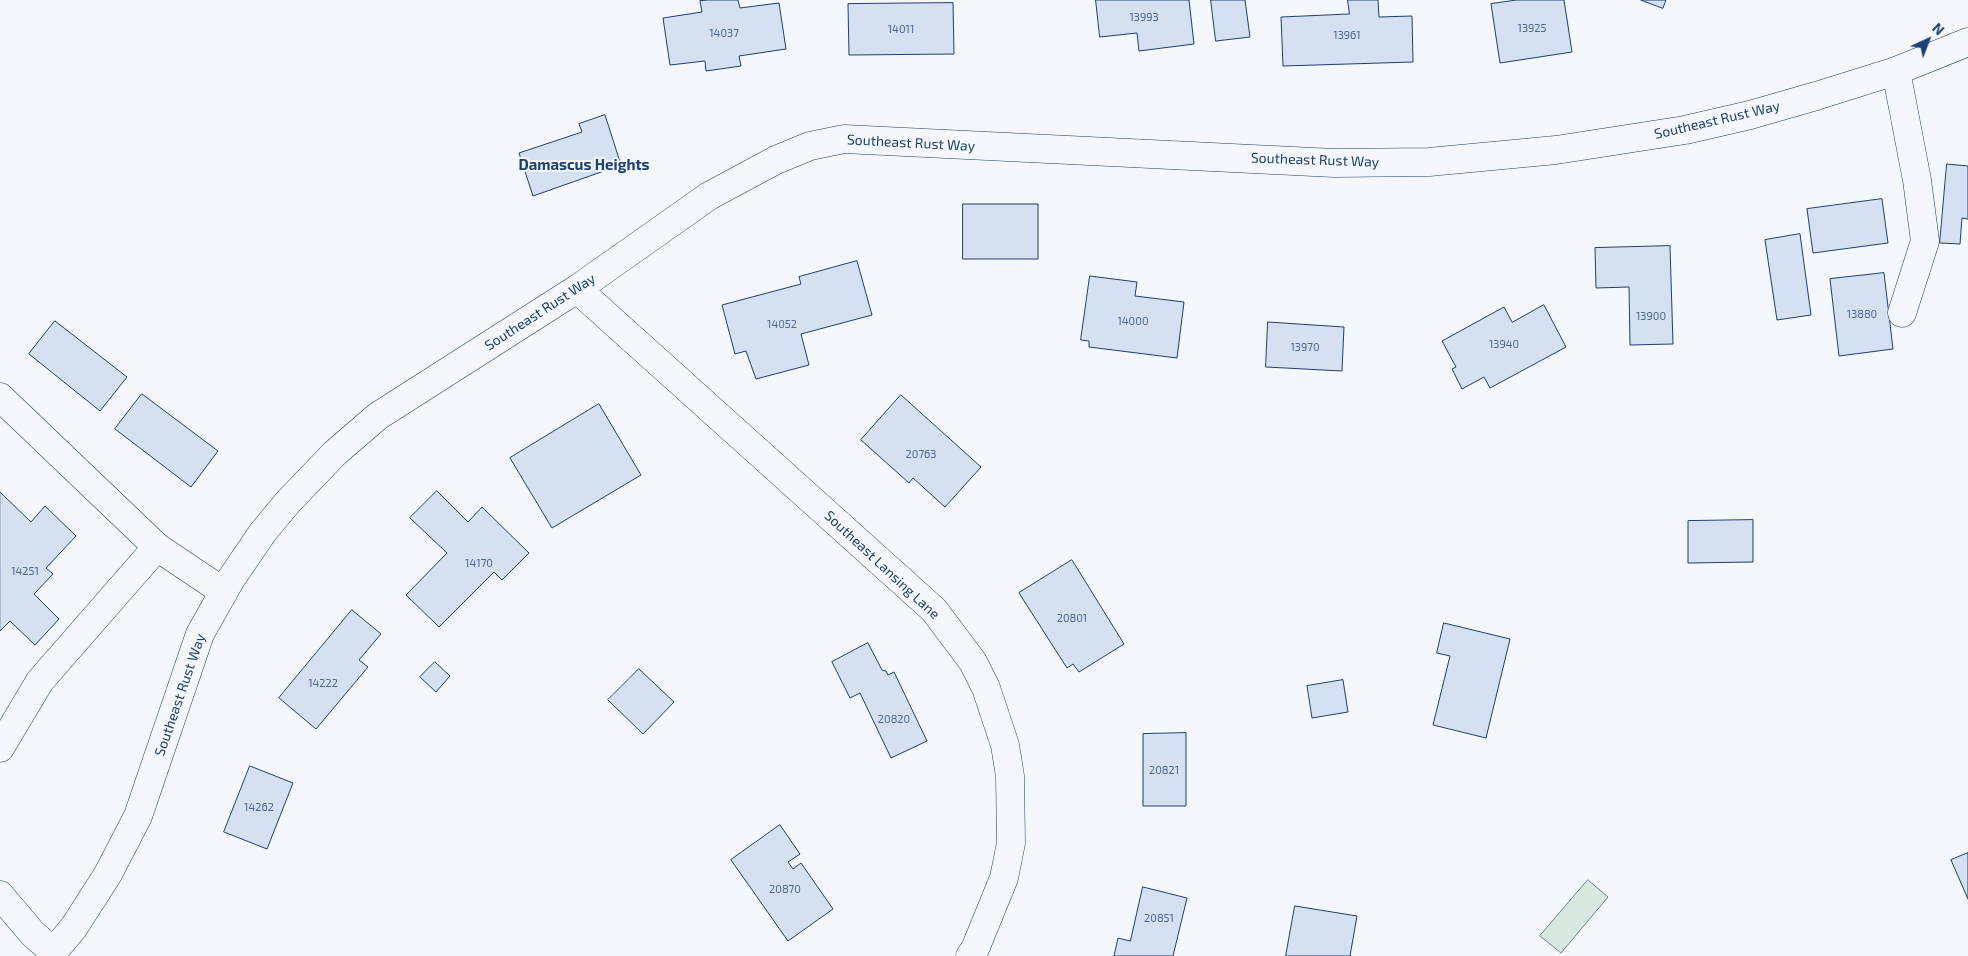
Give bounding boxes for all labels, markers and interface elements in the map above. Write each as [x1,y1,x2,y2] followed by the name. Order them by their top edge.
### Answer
[1129,10,1159,24] house number: 13993
[1903,15,1953,65] north arrow
[1929,19,1948,38] text: N
[1518,21,1546,35] house number: 13925
[888,22,914,36] house number: 14011
[709,26,739,40] house number: 14037
[1333,28,1361,42] house number: 13961
[1653,97,1781,143] street label: Southeast Rust Way
[846,131,976,155] street label: Southeast Rust Way
[1251,149,1379,171] street label: Southeast Rust Way
[518,156,650,174] district label: Damascus Heights
[482,270,598,354] street label: Southeast Rust Way
[1847,307,1877,321] house number: 13880
[1636,309,1666,323] house number: 13900
[1117,314,1149,328] house number: 14000
[767,317,797,331] house number: 14052
[1489,337,1519,351] house number: 13940
[1290,340,1320,354] house number: 13970
[906,447,936,461] house number: 20763
[821,507,943,623] street label: Southeast Lansing Lane
[465,556,493,570] house number: 14170
[11,564,39,578] house number: 14251
[1057,611,1087,625] house number: 20801
[151,632,209,758] street label: Southeast Rust Way
[308,676,338,690] house number: 14222
[878,712,910,726] house number: 20820
[1149,763,1179,777] house number: 20821
[244,800,274,814] house number: 14262
[769,882,801,896] house number: 20870
[1144,911,1174,925] house number: 20851

